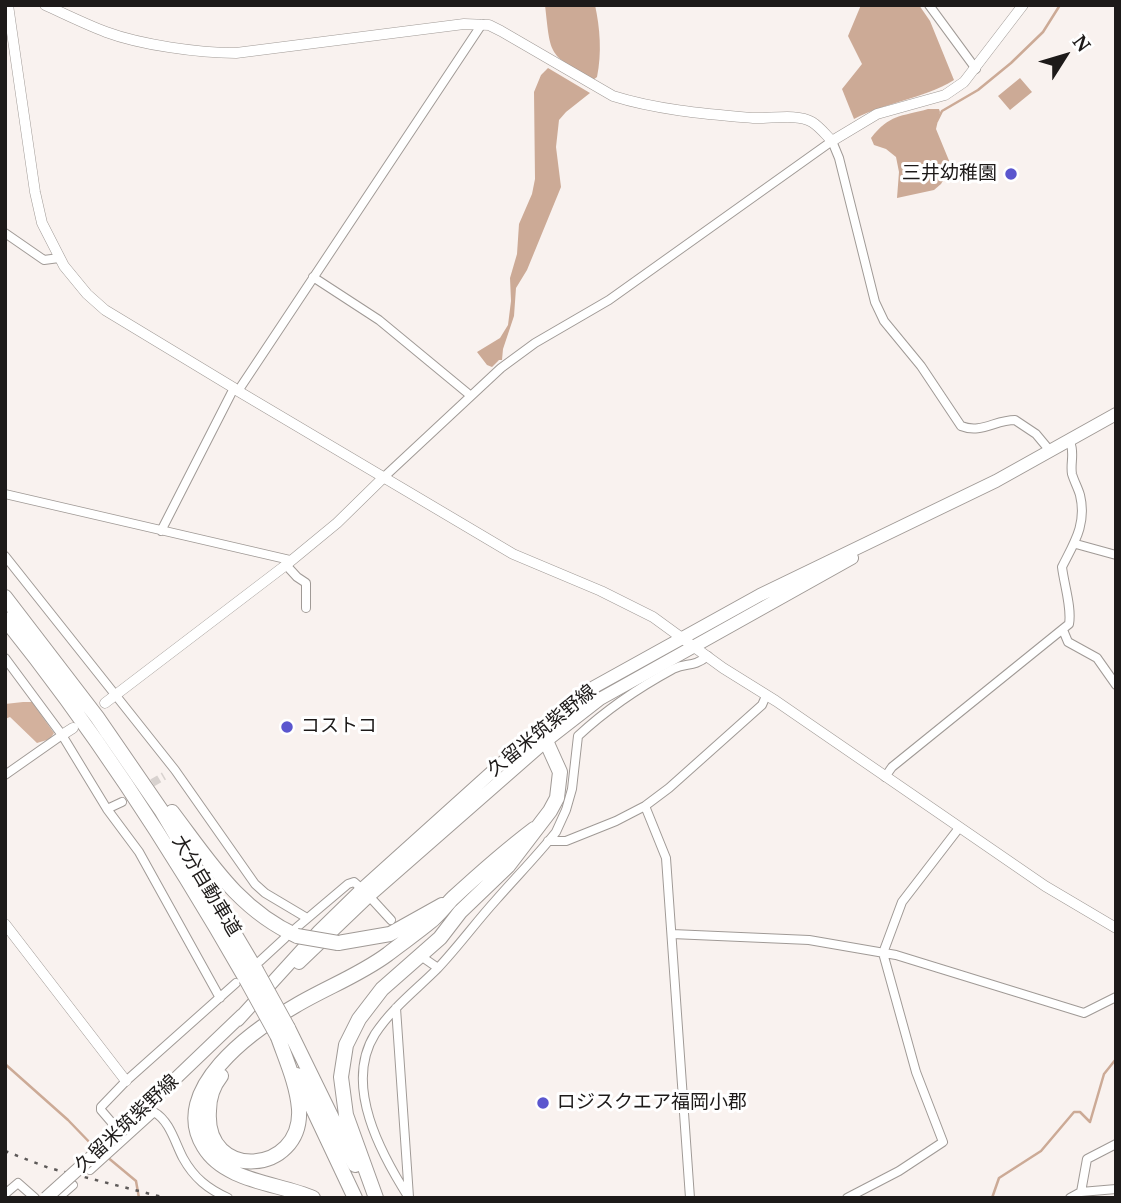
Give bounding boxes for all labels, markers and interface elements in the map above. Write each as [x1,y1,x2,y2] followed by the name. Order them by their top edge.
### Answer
[1030,21,1100,91] north arrow
[1067,30,1097,57] text: N
[902,163,997,185] place label: 三井幼稚園
[1003,166,1019,182] marker: 三井幼稚園
[483,680,601,782] street label: 久留米筑紫野線
[301,716,377,738] place label: コストコ
[279,719,295,735] marker: コストコ
[167,831,245,941] street label: 大分自動車道
[71,1070,183,1178] street label: 久留米筑紫野線
[557,1092,747,1114] place label: ロジスクエア福岡小郡
[535,1095,551,1111] marker: ロジスクエア福岡小郡

